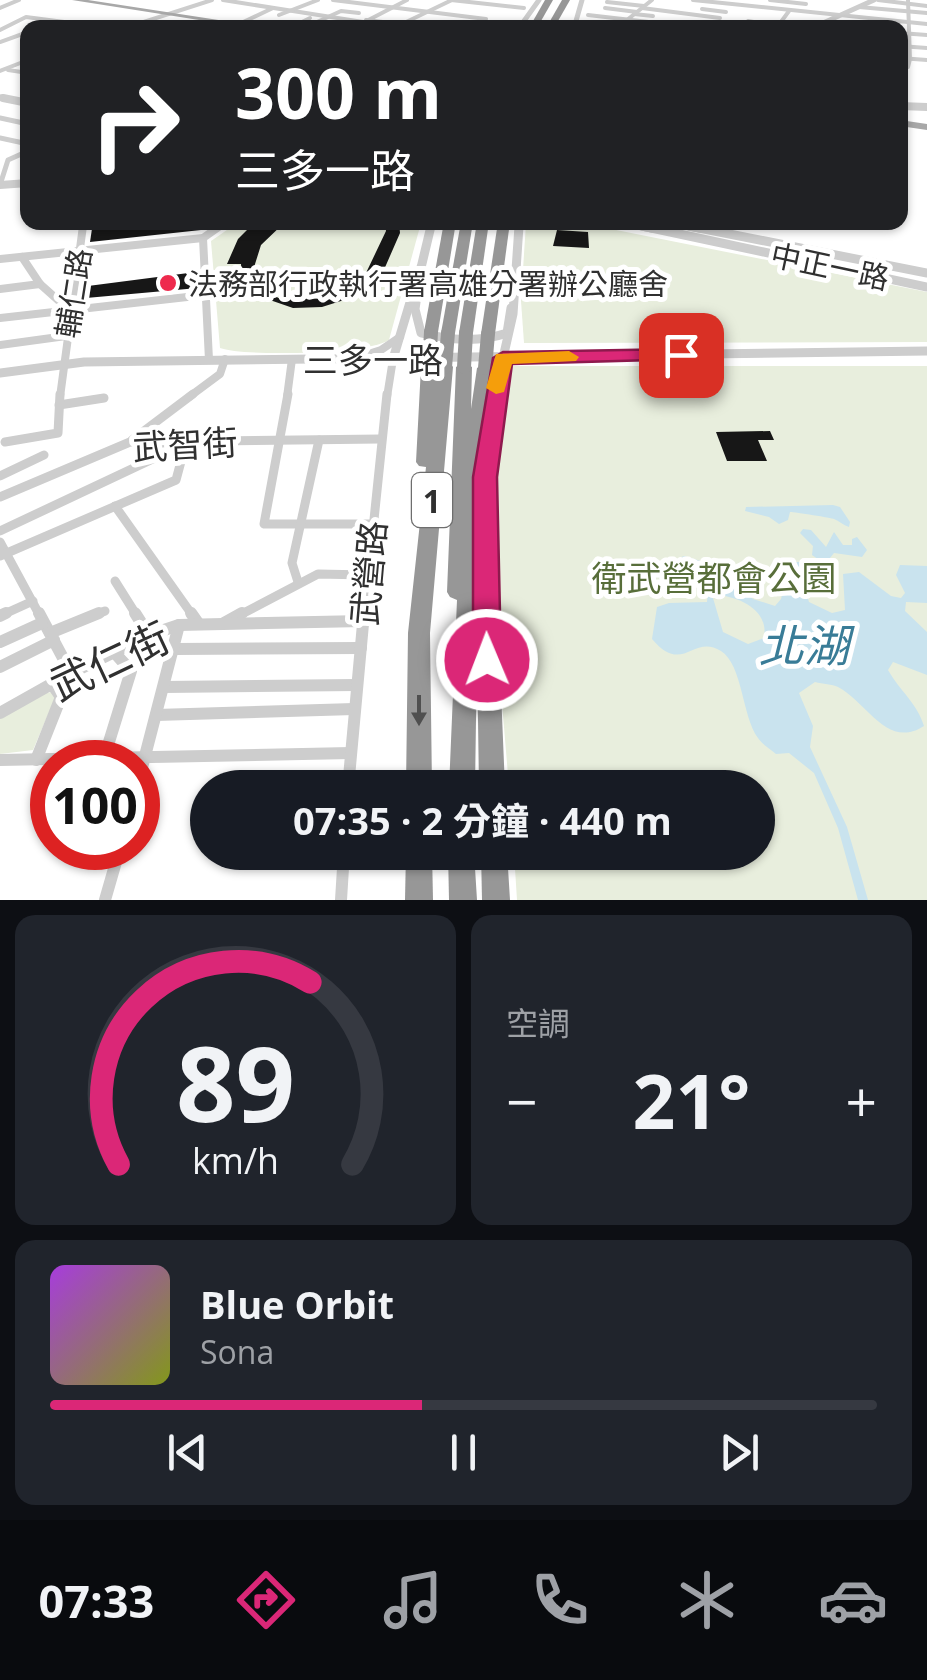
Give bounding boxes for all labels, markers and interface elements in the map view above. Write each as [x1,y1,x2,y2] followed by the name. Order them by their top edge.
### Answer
[235,44,442,140] text: 300 m
[70,60,200,190] icon: right
[235,139,415,200] text: 三多一路
[767,233,893,299] street label: 中正一路
[46,245,100,341] street label: 輔仁路
[188,263,668,304] place label: 法務部行政執行署高雄分署辦公廳舍
[157,272,179,294] marker: 法務部行政執行署高雄分署辦公廳舍
[639,313,724,398] pin
[654,328,709,383] icon: arrive
[303,336,443,383] street label: 三多一路
[131,418,239,470] street label: 武智街
[412,473,452,527] road number: 1
[340,519,396,627] street label: 武營路
[591,554,837,601] park label: 衛武營都會公園
[40,608,178,712] street label: 武仁街
[435,608,539,712] position arrow
[759,614,855,675] water label: 北湖
[411,695,427,727] one-way arrow
[30,740,160,870] speed limit sign: 100
[293,794,672,846] text: 07:35 · 2 分鐘 · 440 m
[506,1001,570,1044] text: 空調
[176,1011,295,1152] text: 89
[633,1049,750,1151] text: 21°
[506,1063,537,1138] text: −
[846,1063,877,1138] text: +
[192,1136,279,1184] text: km/h
[200,1278,394,1330] text: Blue Orbit
[200,1330,274,1373] text: Sona
[160,1425,215,1480] icon: previous
[436,1425,491,1480] icon: pause
[712,1425,767,1480] icon: next
[231,1565,301,1635] icon: directions
[378,1565,448,1635] icon: music
[525,1565,595,1635] icon: phone
[672,1565,742,1635] icon: climate
[818,1565,888,1635] icon: car
[38,1570,154,1631] text: 07:33

